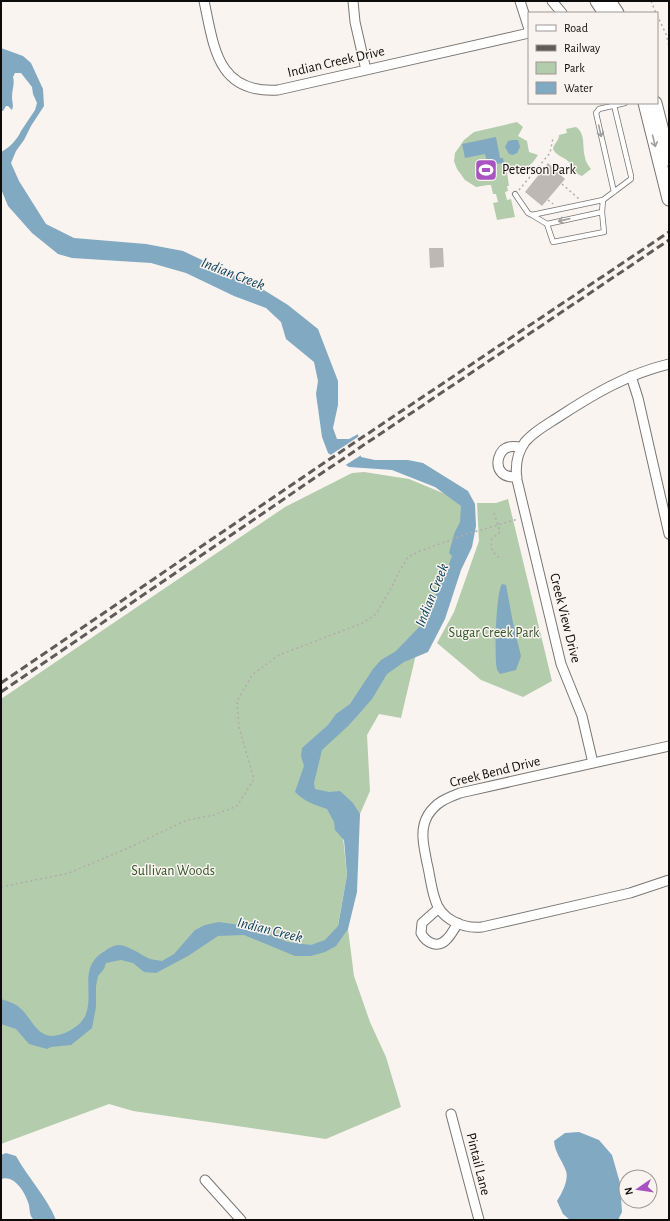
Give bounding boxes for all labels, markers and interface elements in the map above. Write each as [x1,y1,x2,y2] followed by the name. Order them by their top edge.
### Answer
[528,12,658,104] legend
[564,22,588,34] text: Road
[564,42,600,55] text: Railway
[286,44,386,80] street label: Indian Creek Drive
[564,62,585,74] text: Park
[564,82,593,94] text: Water
[597,124,605,137] one-way arrow
[651,134,659,147] one-way arrow
[473,157,499,183] sports icon: Peterson Park
[502,163,577,177] place label: Peterson Park
[558,217,571,225] one-way arrow
[199,255,267,293] water label: Indian Creek
[413,561,451,629] water label: Indian Creek
[547,572,583,664] street label: Creek View Drive
[449,626,540,640] park label: Sugar Creek Park
[448,754,542,790] street label: Creek Bend Drive
[131,864,215,878] park label: Sullivan Woods
[236,915,304,945] water label: Indian Creek
[463,1131,493,1197] street label: Pintail Lane
[618,1169,658,1209] north arrow
[623,1186,635,1196] text: N

